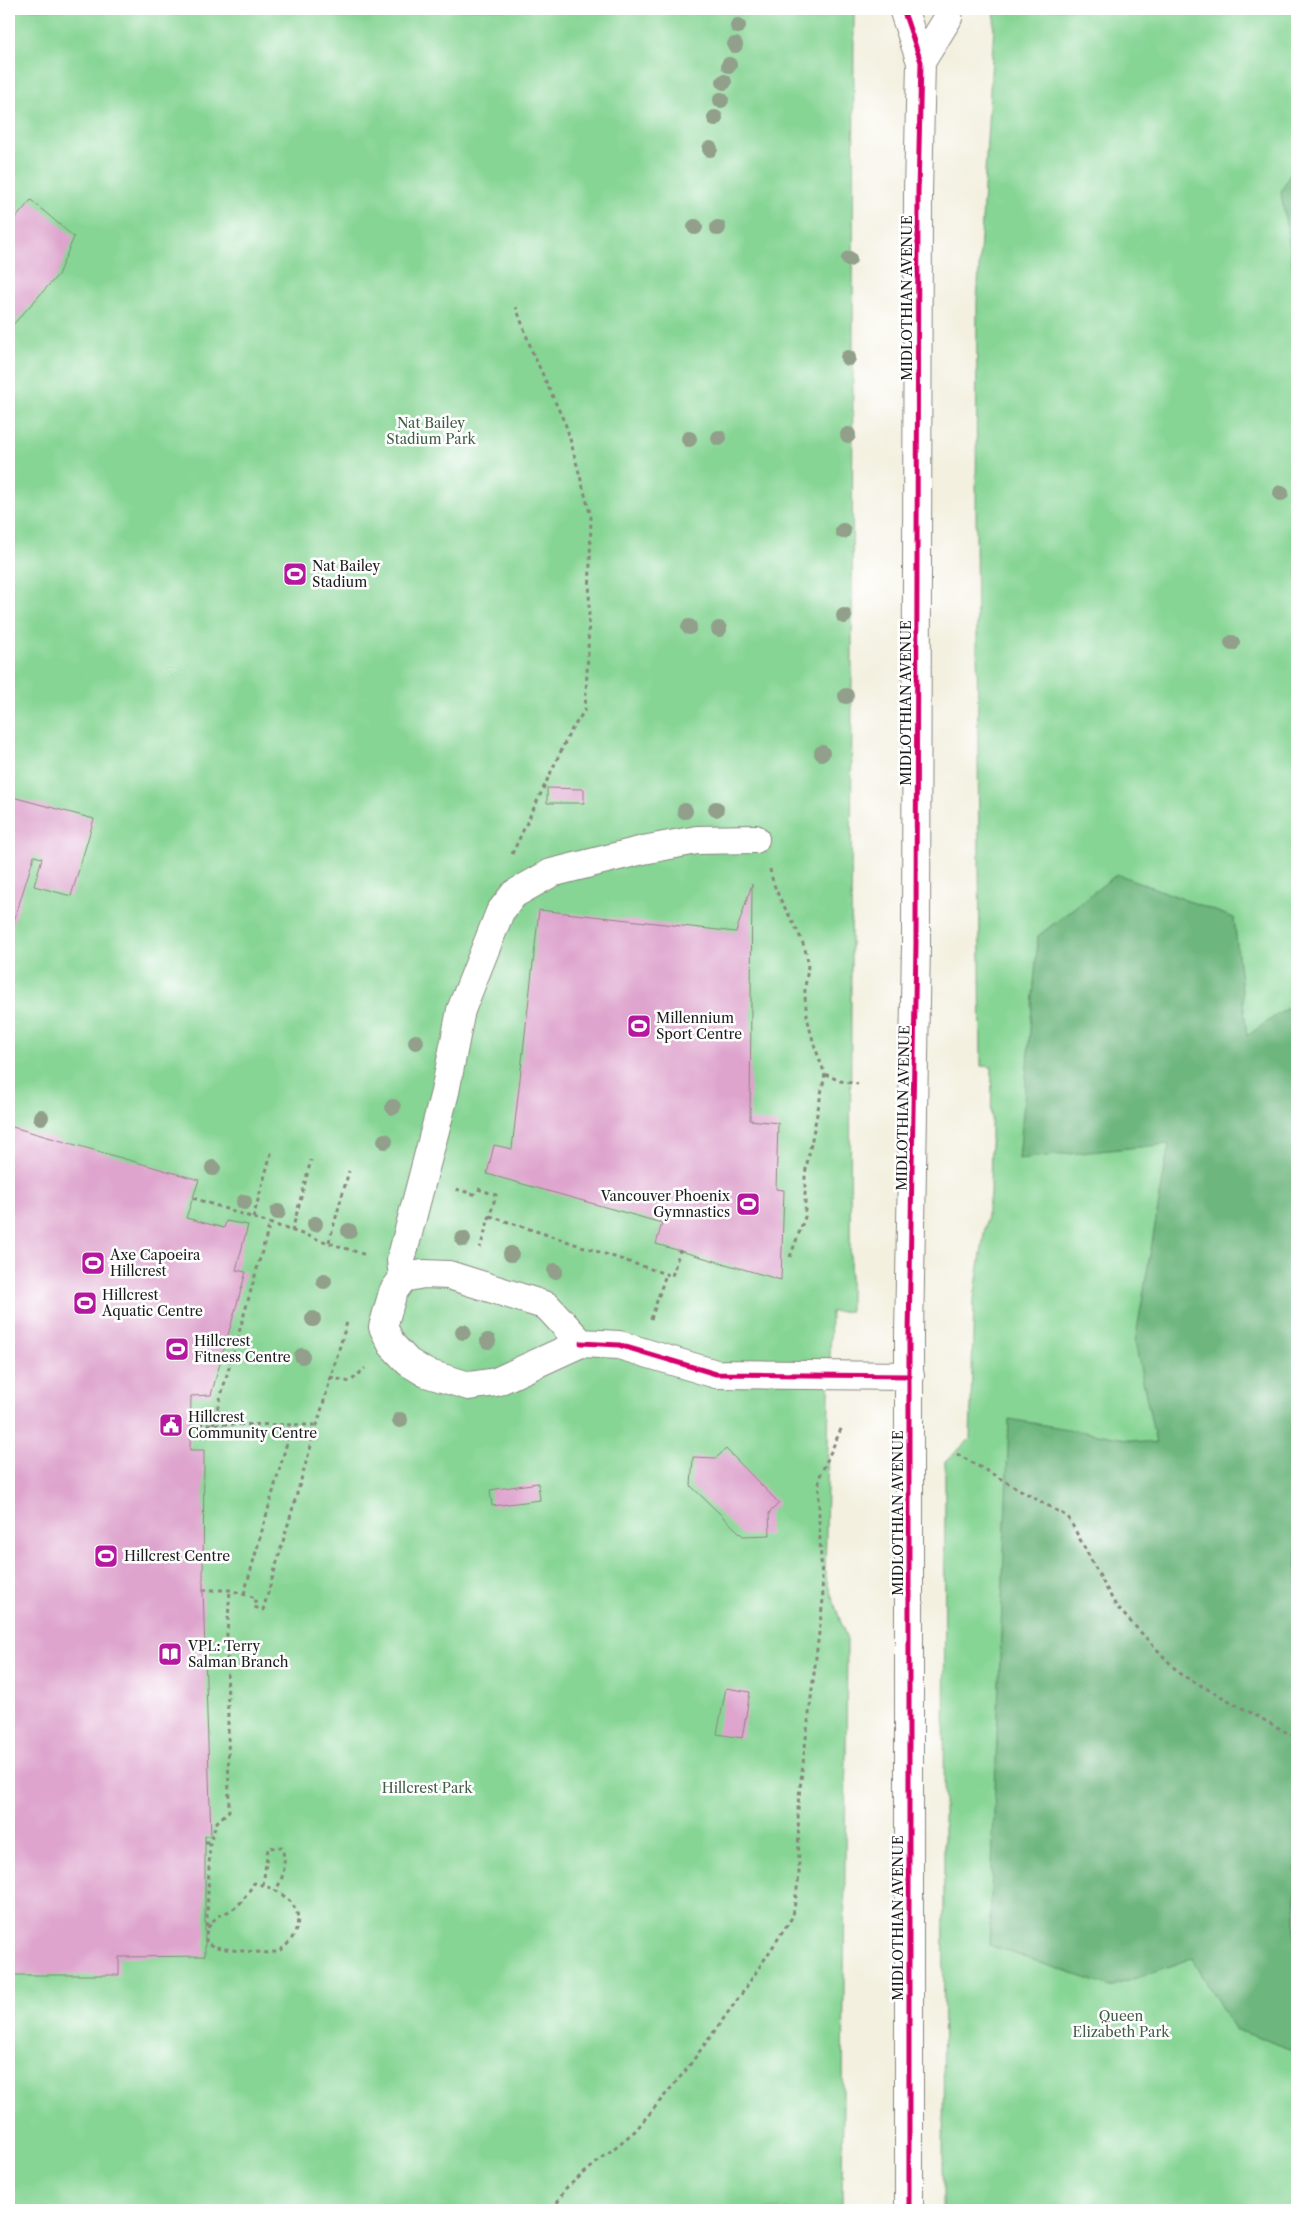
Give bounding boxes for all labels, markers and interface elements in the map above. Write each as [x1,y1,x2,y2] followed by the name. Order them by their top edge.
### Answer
[898,215,916,381] street label: MIDLOTHIAN AVENUE
[386,414,477,448] park label: Nat Bailey Stadium Park
[312,557,380,591] place label: Nat Bailey Stadium
[282,561,308,587] sports icon: Nat Bailey Stadium
[897,620,915,786] street label: MIDLOTHIAN AVENUE
[656,1009,742,1043] place label: Millennium Sport Centre
[626,1013,652,1039] sports icon: Millennium Sport Centre
[893,1025,913,1191] street label: MIDLOTHIAN AVENUE
[600,1187,731,1221] place label: Vancouver Phoenix Gymnastics
[735,1191,761,1217] sports icon: Vancouver Phoenix Gymnastics
[109,1246,201,1280] place label: Axe Capoeira Hillcrest
[80,1250,106,1276] sports icon: Axe Capoeira Hillcrest
[101,1286,203,1320] place label: Hillcrest Aquatic Centre
[72,1290,98,1316] sports icon: Hillcrest Aquatic Centre
[194,1332,291,1366] place label: Hillcrest Fitness Centre
[164,1336,190,1362] sports icon: Hillcrest Fitness Centre
[188,1408,317,1442] place label: Hillcrest Community Centre
[158,1412,184,1438] public building icon: Hillcrest Community Centre
[889,1430,907,1596] street label: MIDLOTHIAN AVENUE
[93,1543,119,1569] sports icon: Hillcrest Centre
[124,1547,230,1565] place label: Hillcrest Centre
[187,1637,289,1671] place label: VPL: Terry Salman Branch
[157,1641,183,1667] library icon: VPL: Terry Salman Branch
[382,1779,473,1797] park label: Hillcrest Park
[889,1835,907,2001] street label: MIDLOTHIAN AVENUE
[1073,2007,1170,2041] park label: Queen Elizabeth Park

